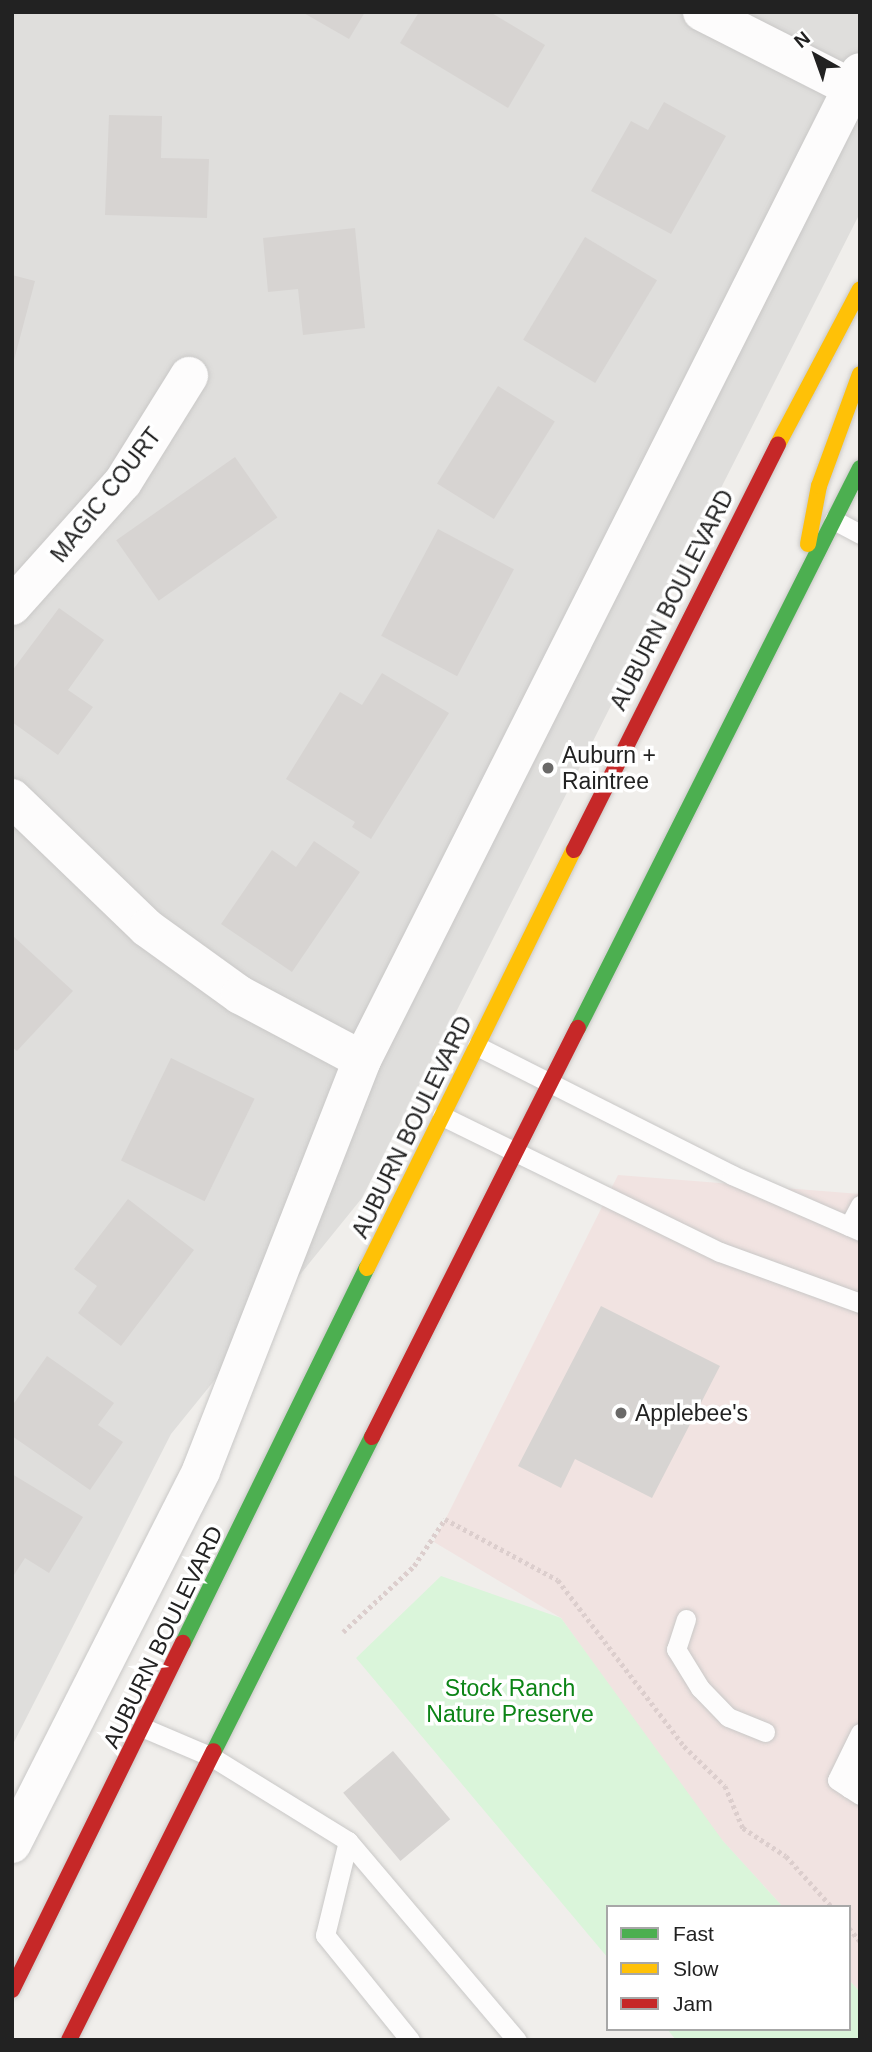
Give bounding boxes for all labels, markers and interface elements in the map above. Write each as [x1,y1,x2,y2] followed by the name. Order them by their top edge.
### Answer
[781,21,851,91] north arrow
[790,27,814,52] text: N
[45,422,167,568] street label: MAGIC COURT
[604,485,740,715] street label: AUBURN BOULEVARD
[562,741,656,795] place label: Auburn + Raintree
[540,760,556,776] marker: Auburn + Raintree
[346,1011,478,1243] street label: AUBURN BOULEVARD
[635,1399,748,1427] place label: Applebee's
[613,1405,629,1421] marker: Applebee's
[97,1521,229,1753] street label: AUBURN BOULEVARD
[426,1674,594,1728] park label: Stock Ranch Nature Preserve
[606,1905,851,2031] legend
[673,1922,714,1945] text: Fast
[673,1957,719,1980] text: Slow
[673,1992,713,2015] text: Jam

